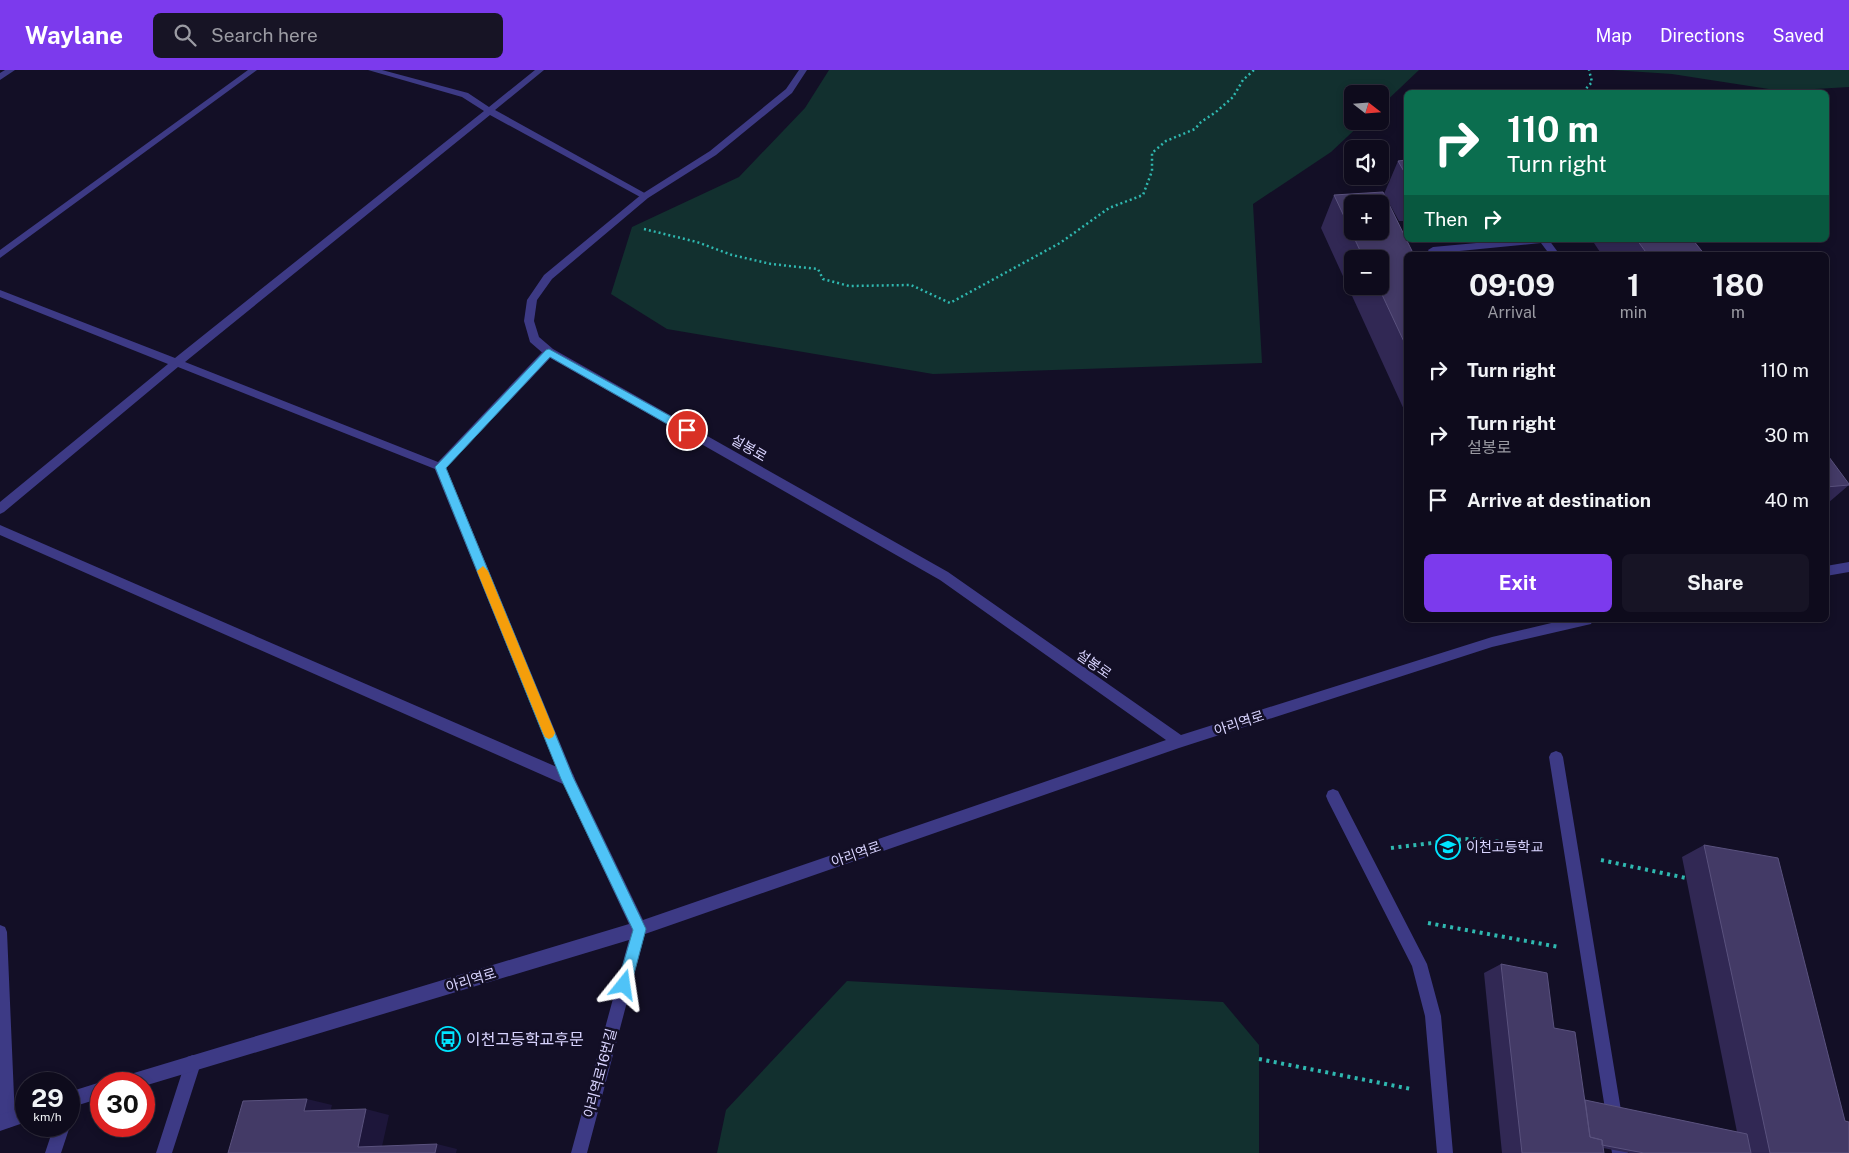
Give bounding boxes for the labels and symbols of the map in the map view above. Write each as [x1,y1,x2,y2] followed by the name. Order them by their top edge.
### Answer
[1344,85,1389,130] north arrow
[666,409,708,451] pin
[728,431,770,465] street label: 설봉로
[1074,646,1115,682] street label: 설봉로
[1212,707,1266,739] street label: 아리역로
[1435,834,1461,860] school or university icon: 이천고등학교
[829,838,883,870] street label: 아리역로
[1466,839,1543,855] place label: 이천고등학교
[597,958,649,1010] position arrow
[444,965,498,995] street label: 아리역로
[435,1026,461,1052] bus stop icon: 이천고등학교후문
[580,1027,620,1119] street label: 아리역로16번길
[466,1030,584,1049] place label: 이천고등학교후문
[90,1072,155,1137] speed limit sign: 30

